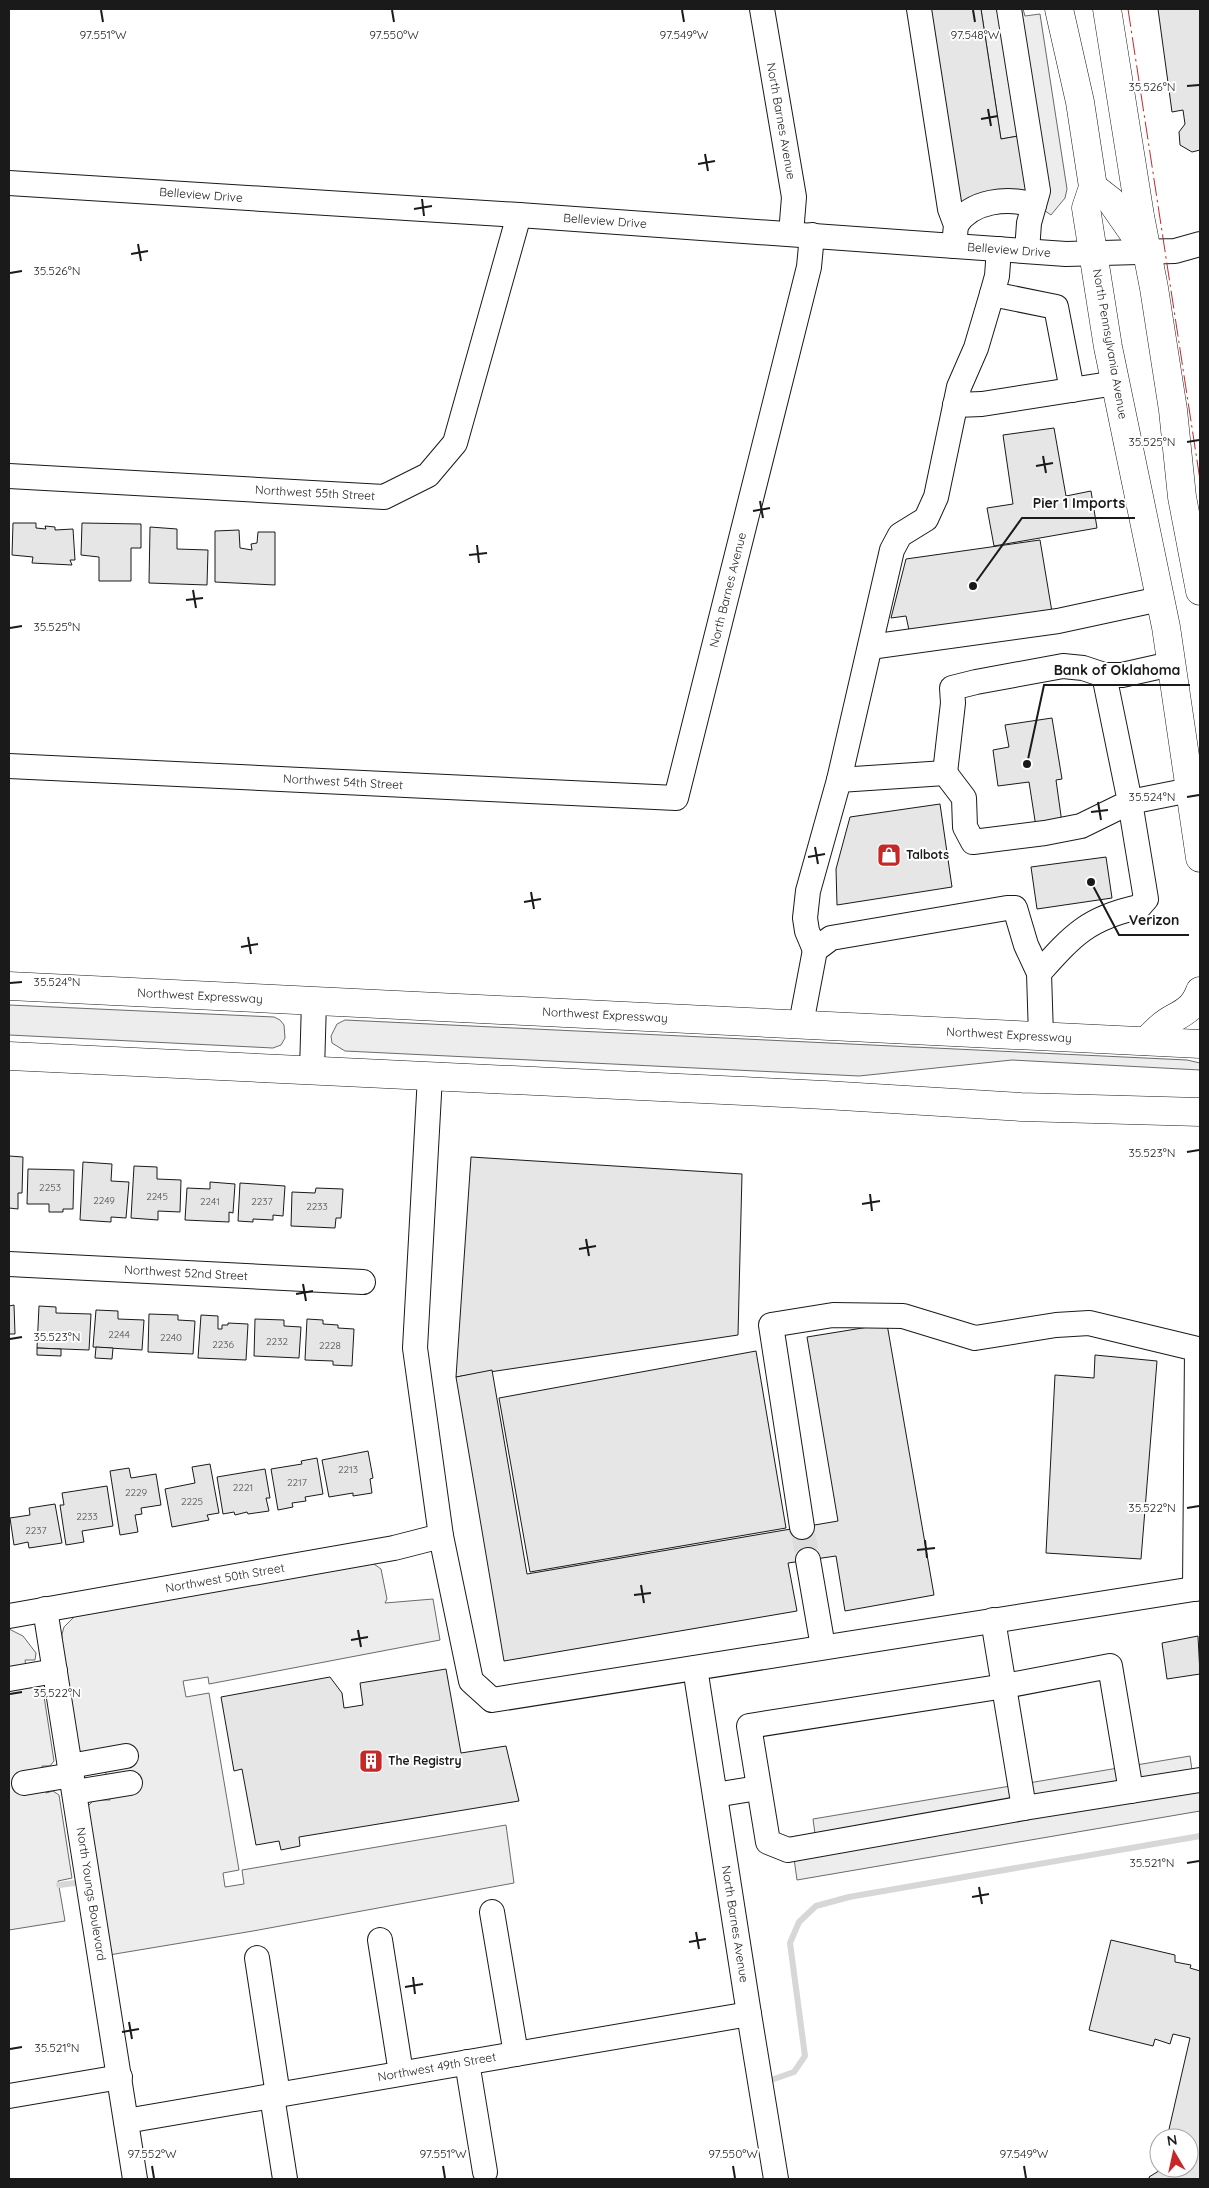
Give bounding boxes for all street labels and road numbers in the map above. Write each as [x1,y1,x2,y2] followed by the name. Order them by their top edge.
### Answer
[764,61,799,181] street label: North Barnes Avenue
[159,184,243,205] street label: Belleview Drive
[563,210,647,231] street label: Belleview Drive
[967,239,1051,260] street label: Belleview Drive
[1090,268,1131,420] street label: North Pennsylvania Avenue
[255,482,375,503] street label: Northwest 55th Street
[706,531,749,649] street label: North Barnes Avenue
[283,771,403,792] street label: Northwest 54th Street
[137,985,263,1006] street label: Northwest Expressway
[542,1004,668,1025] street label: Northwest Expressway
[946,1024,1072,1045] street label: Northwest Expressway
[124,1262,248,1283] street label: Northwest 52nd Street
[164,1560,286,1595] street label: Northwest 50th Street
[74,1826,109,1962] street label: North Youngs Boulevard
[719,1864,752,1984] street label: North Barnes Avenue
[377,2049,497,2084] street label: Northwest 49th Street

